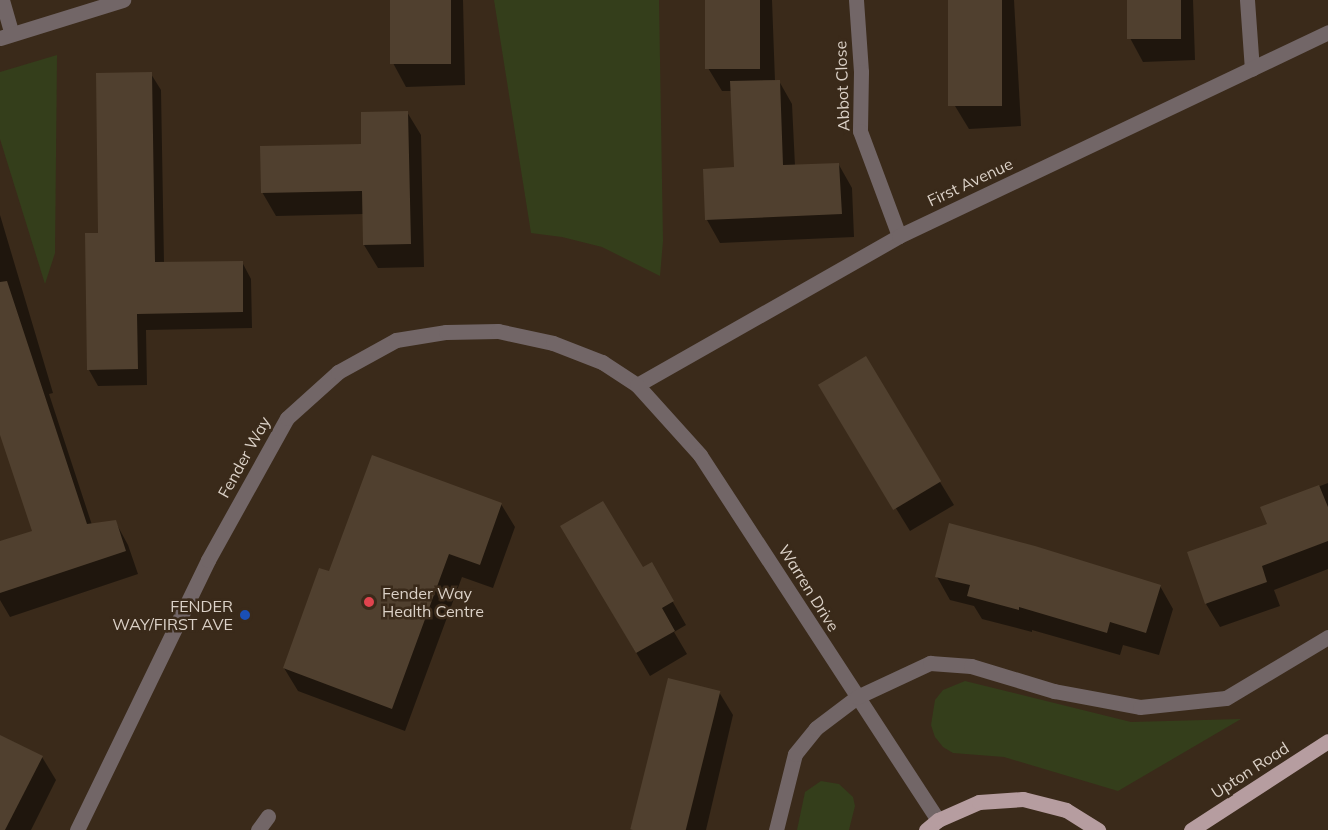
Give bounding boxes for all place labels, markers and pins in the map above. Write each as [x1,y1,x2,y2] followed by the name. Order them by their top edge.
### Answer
[382,583,484,621] place label: Fender Way Health Centre
[360,593,378,611] marker: Fender Way Health Centre
[112,596,233,634] place label: FENDER WAY/FIRST AVE
[238,608,252,622] marker: FENDER WAY/FIRST AVE

